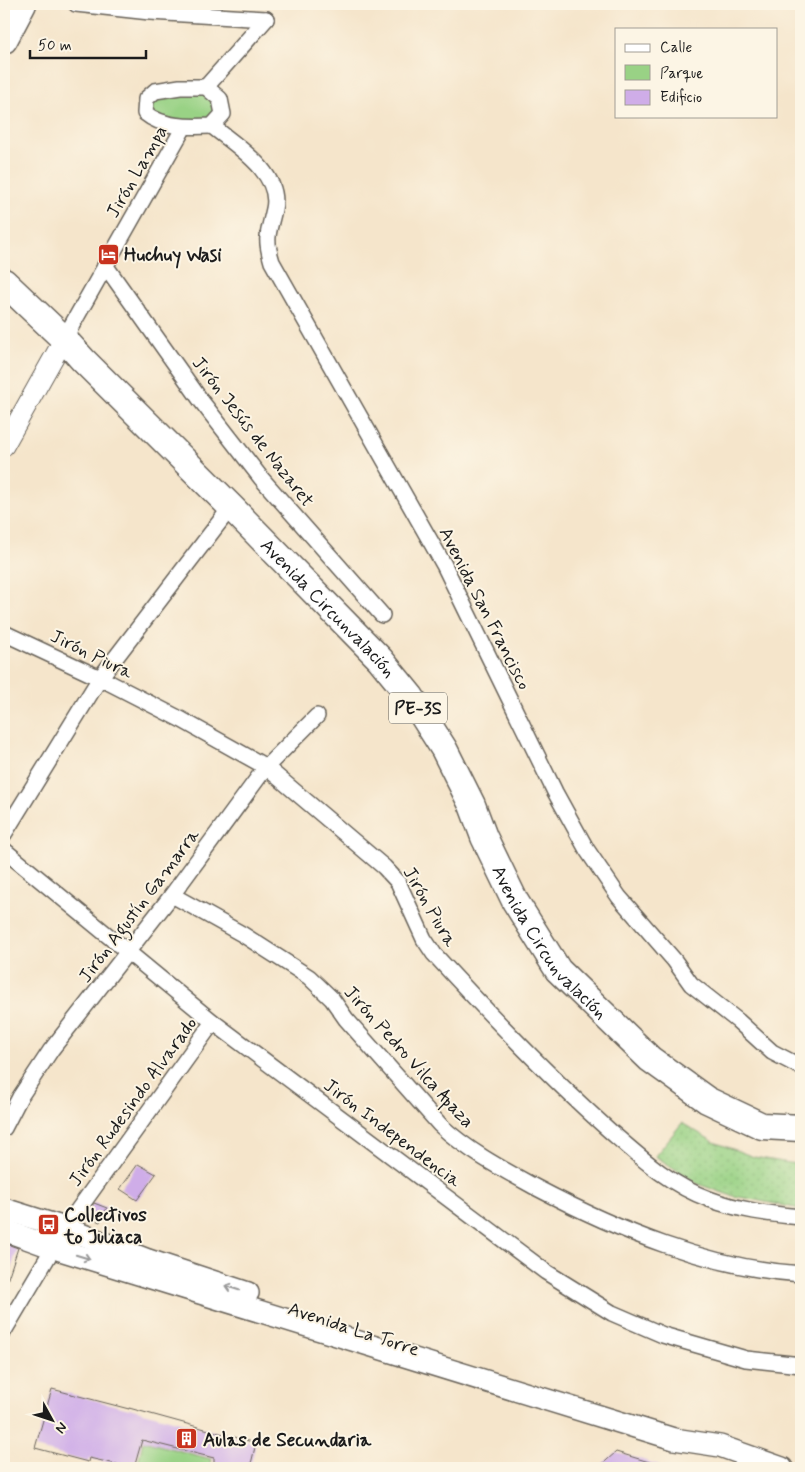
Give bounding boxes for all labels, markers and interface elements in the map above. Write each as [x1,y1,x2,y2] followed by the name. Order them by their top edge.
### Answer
[30,28,146,60] scale bar
[615,28,778,118] legend
[38,36,72,56] text: 50 m
[660,38,692,58] text: Calle
[660,64,703,84] text: Parque
[660,88,702,108] text: Edificio
[101,121,174,223] street label: Jirón Lampa
[96,242,120,266] hotel icon: Huchuy Wasi
[124,243,222,269] place label: Huchuy Wasi
[186,351,320,512] street label: Jirón Jesús de Nazaret
[433,523,537,694] street label: Avenida San Francisco
[254,533,401,683] street label: Avenida Circunvalación
[46,624,137,685] street label: Jirón Piura
[389,692,447,724] road number: PE-3S
[73,823,208,990] street label: Jirón Agustín Gamarra
[486,861,613,1025] street label: Avenida Circunvalación
[397,862,463,952] street label: Jirón Piura
[337,980,480,1135] street label: Jirón Pedro Vilca Apaza
[63,1012,203,1192] street label: Jirón Rudesindo Alvarado
[318,1073,466,1194] street label: Jirón Independencia
[63,1203,147,1250] place label: Collectivos to Juliaca
[36,1213,60,1237] bus stop icon: Collectivos to Juliaca
[75,1253,90,1262] one-way arrow
[225,1283,241,1292] one-way arrow
[284,1296,423,1362] street label: Avenida La Torre
[28,1394,78,1444] north arrow
[51,1418,71,1437] text: N
[175,1427,199,1451] building icon: Aulas de Secundaria
[203,1428,372,1453] place label: Aulas de Secundaria

